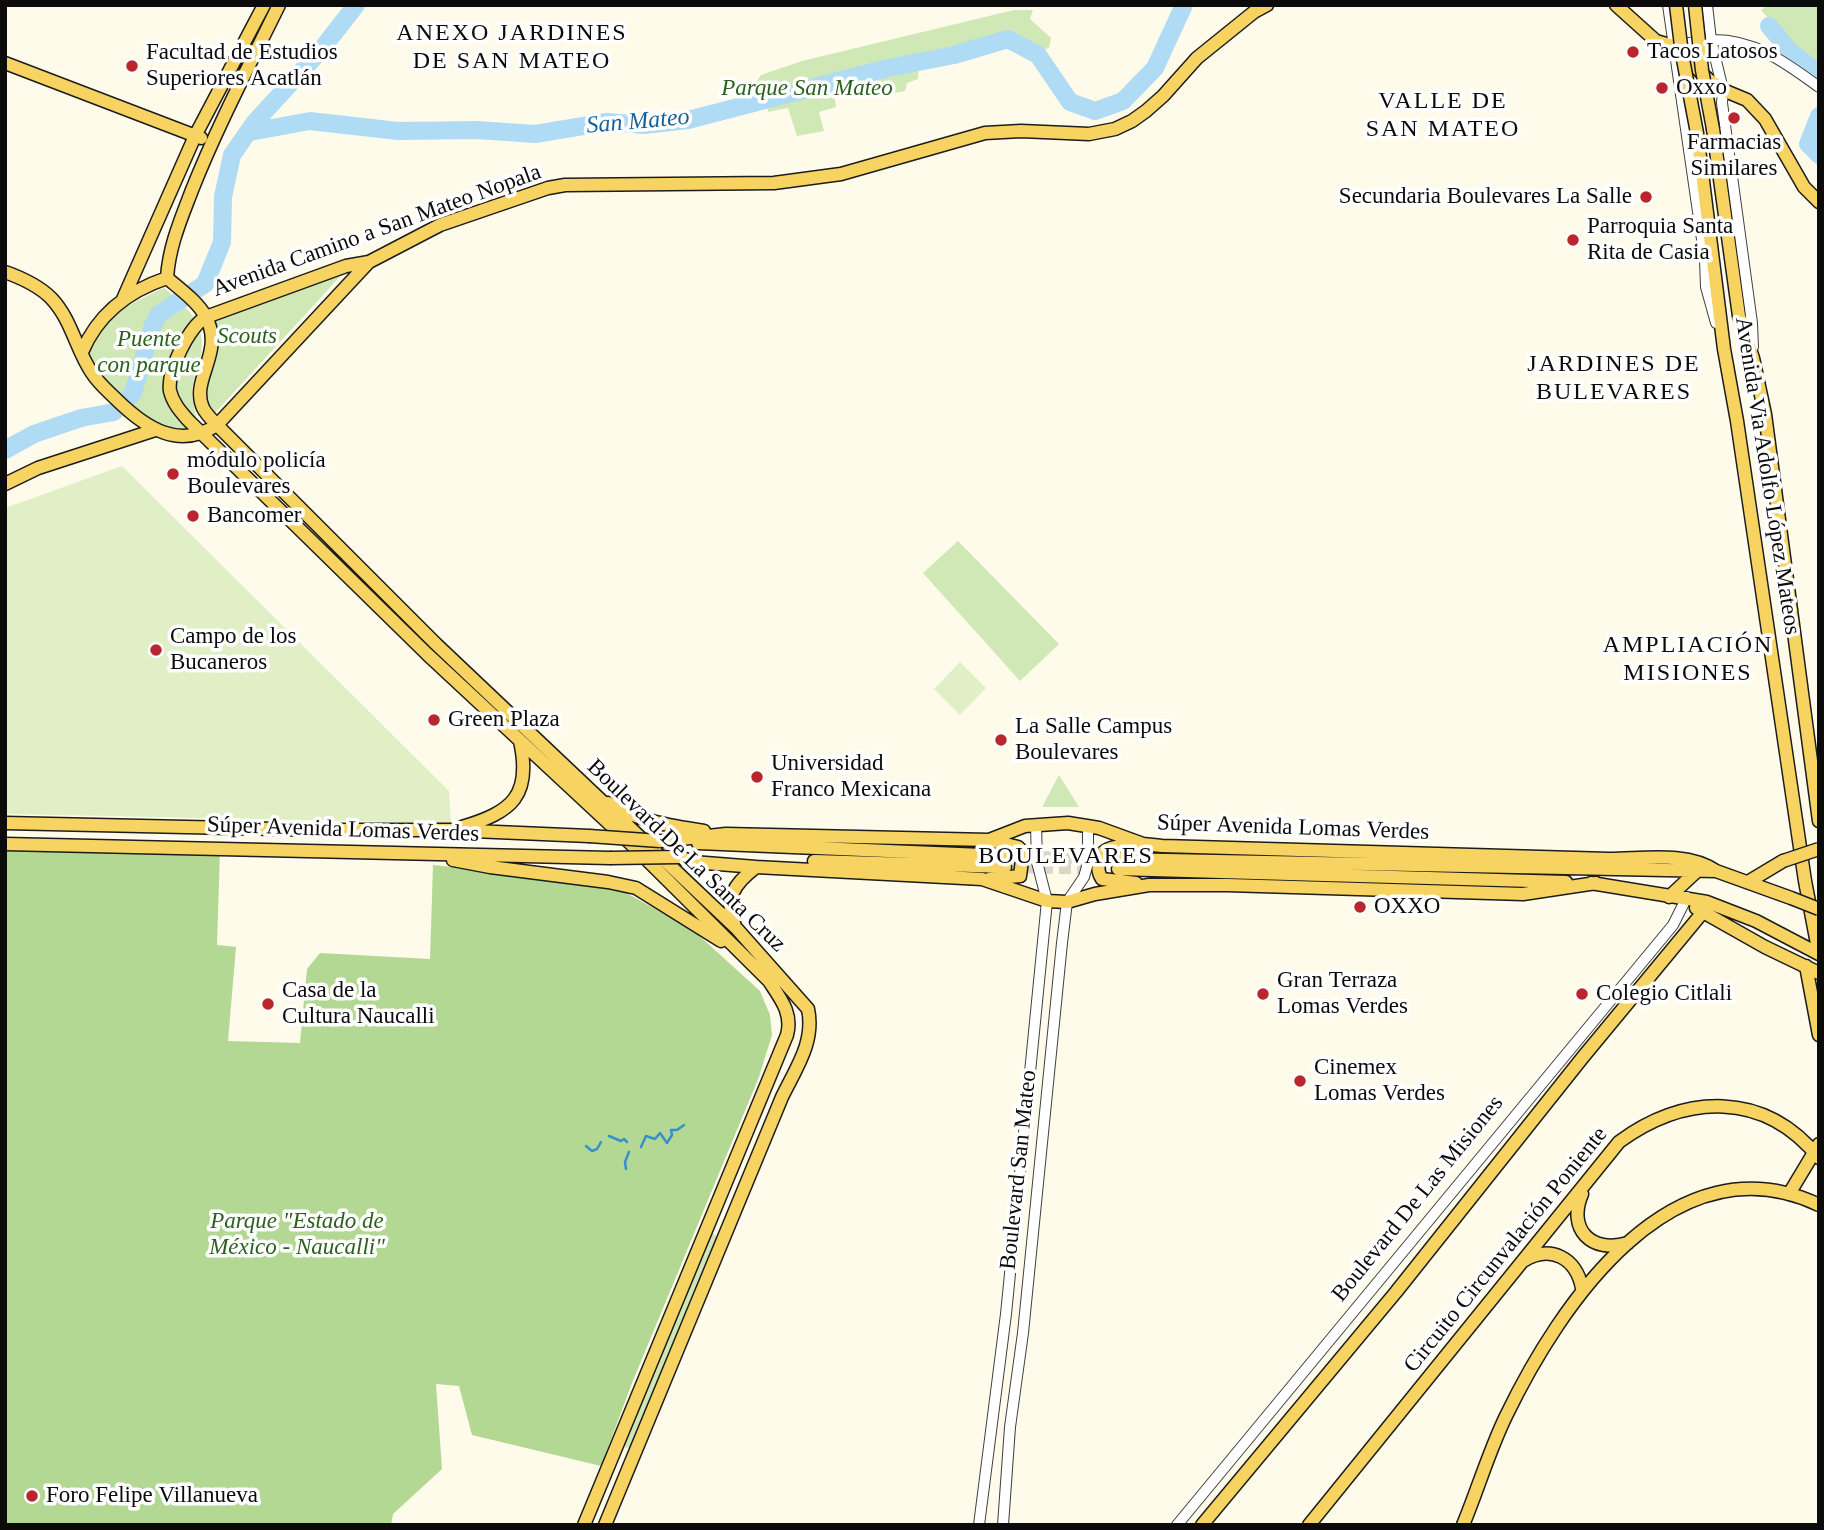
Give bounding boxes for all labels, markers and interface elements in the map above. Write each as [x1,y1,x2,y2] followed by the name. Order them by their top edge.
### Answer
[398,20,626,76] district label: ANEXO JARDINES DE SAN MATEO
[1647,38,1778,66] place label: Tacos Latosos
[146,39,338,93] place label: Facultad de Estudios Superiores Acatlán
[1625,44,1641,60] marker: Tacos Latosos
[124,58,140,74] marker: Facultad de Estudios Superiores Acatlán
[1676,74,1727,102] place label: Oxxo
[721,75,893,103] park label: Parque San Mateo
[1654,80,1670,96] marker: Oxxo
[1367,88,1519,144] district label: VALLE DE SAN MATEO
[585,103,691,141] water label: San Mateo
[1726,110,1742,126] marker: Farmacias Similares
[1687,129,1781,183] place label: Farmacias Similares
[209,159,545,303] street label: Avenida Camino a San Mateo Nopala
[1339,183,1632,211] place label: Secundaria Boulevares La Salle
[1638,189,1654,205] marker: Secundaria Boulevares La Salle
[1587,213,1733,267] place label: Parroquia Santa Rita de Casia
[1565,232,1581,248] marker: Parroquia Santa Rita de Casia
[1728,315,1806,637] street label: Avenida Via Adolfo López Mateos
[217,323,277,351] park label: Scouts
[97,326,201,380] park label: Puente con parque
[1529,351,1699,407] district label: JARDINES DE BULEVARES
[187,447,326,501] place label: módulo policía Boulevares
[165,466,181,482] marker: módulo policía Boulevares
[207,502,302,530] place label: Bancomer
[185,508,201,524] marker: Bancomer
[170,623,296,677] place label: Campo de los Bucaneros
[1604,632,1772,688] district label: AMPLIACIÓN MISIONES
[148,642,164,658] marker: Campo de los Bucaneros
[448,706,560,734] place label: Green Plaza
[426,712,442,728] marker: Green Plaza
[1015,713,1172,767] place label: La Salle Campus Boulevares
[993,732,1009,748] marker: La Salle Campus Boulevares
[771,750,931,804] place label: Universidad Franco Mexicana
[581,754,791,958] street label: Boulevard De La Santa Cruz
[749,769,765,785] marker: Universidad Franco Mexicana
[1156,809,1430,847] street label: Súper Avenida Lomas Verdes
[206,811,480,849] street label: Súper Avenida Lomas Verdes
[979,843,1153,871] district label: BOULEVARES
[1374,893,1440,921] place label: OXXO
[1352,899,1368,915] marker: OXXO
[1277,967,1408,1021] place label: Gran Terraza Lomas Verdes
[282,977,435,1031] place label: Casa de la Cultura Naucalli
[1596,980,1732,1008] place label: Colegio Citlali
[1255,986,1271,1002] marker: Gran Terraza Lomas Verdes
[1574,986,1590,1002] marker: Colegio Citlali
[260,996,276,1012] marker: Casa de la Cultura Naucalli
[1314,1054,1445,1108] place label: Cinemex Lomas Verdes
[995,1069,1043,1271] street label: Boulevard San Mateo
[1292,1073,1308,1089] marker: Cinemex Lomas Verdes
[1326,1090,1510,1308] street label: Boulevard De Las Misiones
[1398,1122,1614,1378] street label: Circuito Circunvalación Poniente
[209,1208,385,1262] park label: Parque "Estado de México - Naucalli"
[46,1482,258,1510] place label: Foro Felipe Villanueva
[24,1488,40,1504] marker: Foro Felipe Villanueva

